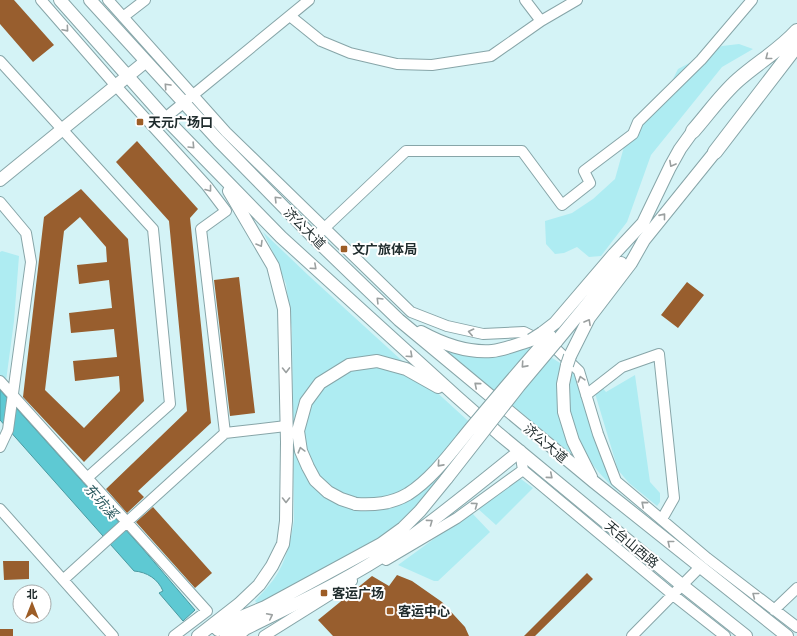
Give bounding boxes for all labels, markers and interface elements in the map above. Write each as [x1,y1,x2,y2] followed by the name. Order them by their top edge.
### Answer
[62,25,69,32] one-way arrow
[765,52,772,59] one-way arrow
[165,83,172,90] one-way arrow
[148,114,213,130] place label: 天元广场口
[135,117,145,127] marker: 天元广场口
[187,141,195,149] one-way arrow
[669,159,677,167] one-way arrow
[204,184,211,191] one-way arrow
[274,196,281,204] one-way arrow
[281,204,329,252] street label: 济公大道
[659,214,666,221] one-way arrow
[256,240,263,247] one-way arrow
[352,241,417,257] place label: 文广旅体局
[339,244,349,254] marker: 文广旅体局
[309,262,317,270] one-way arrow
[377,297,384,305] one-way arrow
[583,319,590,326] one-way arrow
[467,328,474,336] one-way arrow
[405,350,413,358] one-way arrow
[522,361,529,368] one-way arrow
[281,367,290,373] one-way arrow
[577,375,586,382] one-way arrow
[475,383,482,390] one-way arrow
[521,420,571,466] street label: 济公大道
[298,446,306,453] one-way arrow
[438,460,445,467] one-way arrow
[545,471,552,478] one-way arrow
[81,479,123,523] water label: 东坑溪
[282,497,290,503] one-way arrow
[641,502,648,509] one-way arrow
[471,503,478,510] one-way arrow
[602,517,662,571] street label: 天台山西路
[426,520,433,527] one-way arrow
[667,541,674,548] one-way arrow
[12,584,52,624] north arrow
[332,585,384,601] place label: 客运广场
[27,587,38,600] text: 北
[319,588,329,598] marker: 客运广场
[753,593,760,600] one-way arrow
[398,603,450,619] place label: 客运中心
[385,606,395,616] marker: 客运中心
[266,614,273,621] one-way arrow

